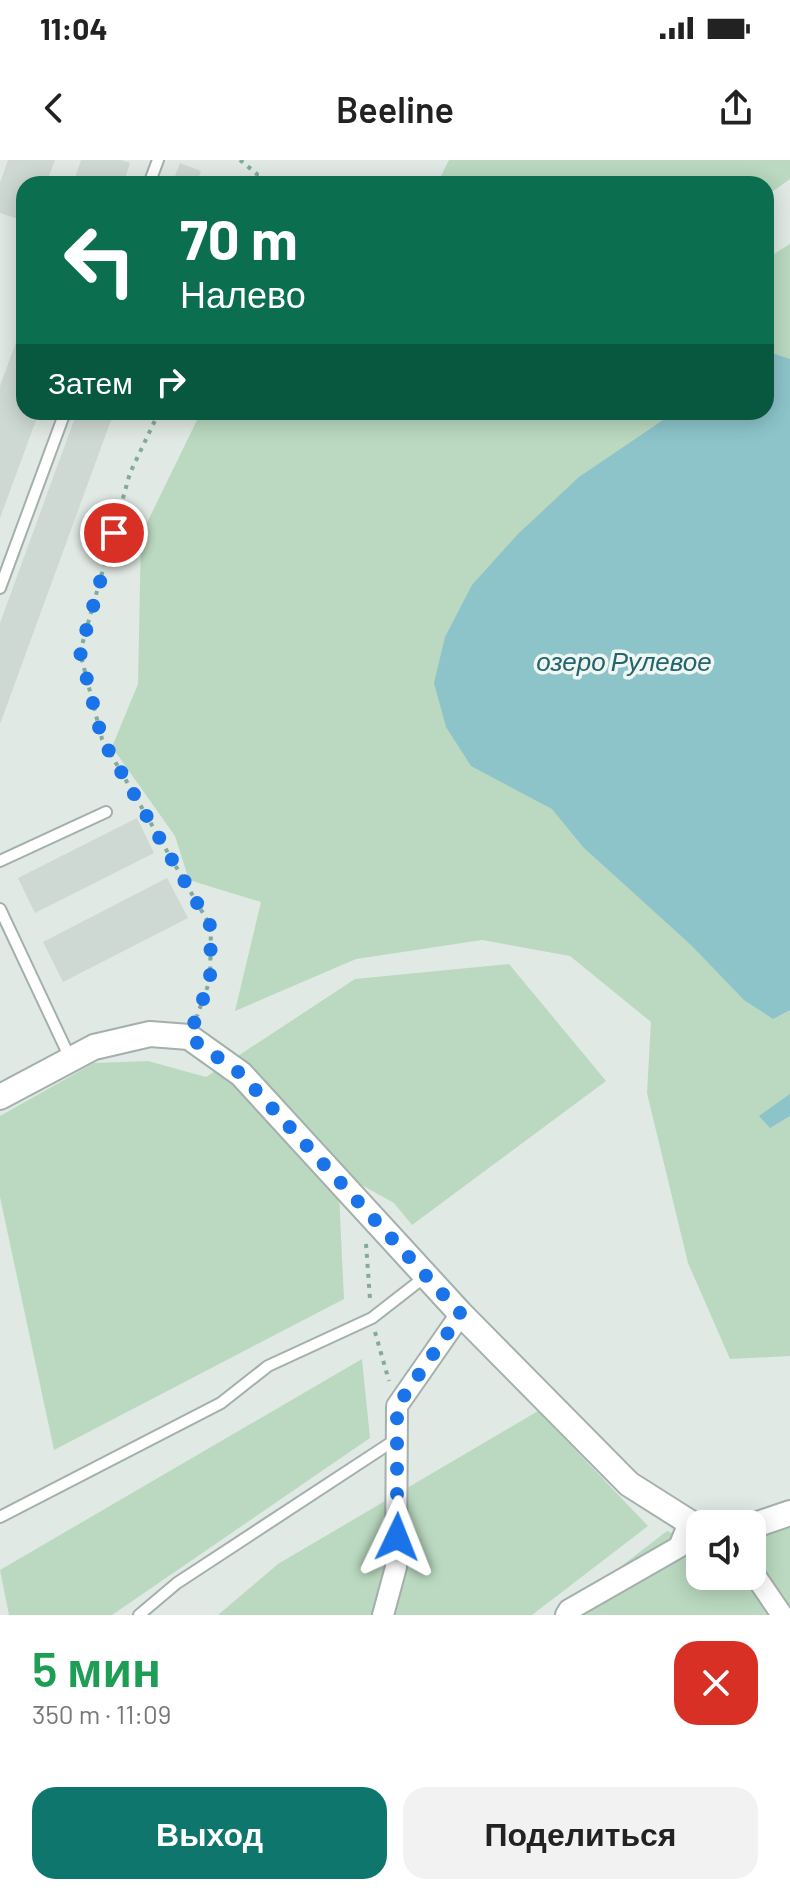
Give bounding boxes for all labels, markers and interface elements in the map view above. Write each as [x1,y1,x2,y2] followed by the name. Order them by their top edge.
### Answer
[40,10,108,46] text: 11:04
[32,86,76,130] icon: back
[714,86,758,130] icon: share
[336,87,454,130] text: Beeline
[180,204,298,271] text: 70 m
[48,208,152,312] icon: left
[180,272,306,315] text: Налево
[149,360,193,404] icon: right
[48,364,133,400] text: Затем
[80,499,148,567] pin
[92,511,136,555] icon: arrive
[536,645,712,676] water label: озеро Рулевое
[355,1495,439,1579] position arrow
[686,1510,766,1590] map controls
[686,1510,766,1590] button: sound
[32,1639,161,1697] text: 5 мин
[674,1641,758,1725] button: close
[32,1698,171,1729] text: 350 m · 11:09
[32,1787,387,1879] button: Выход
[403,1787,758,1879] button: Поделиться

